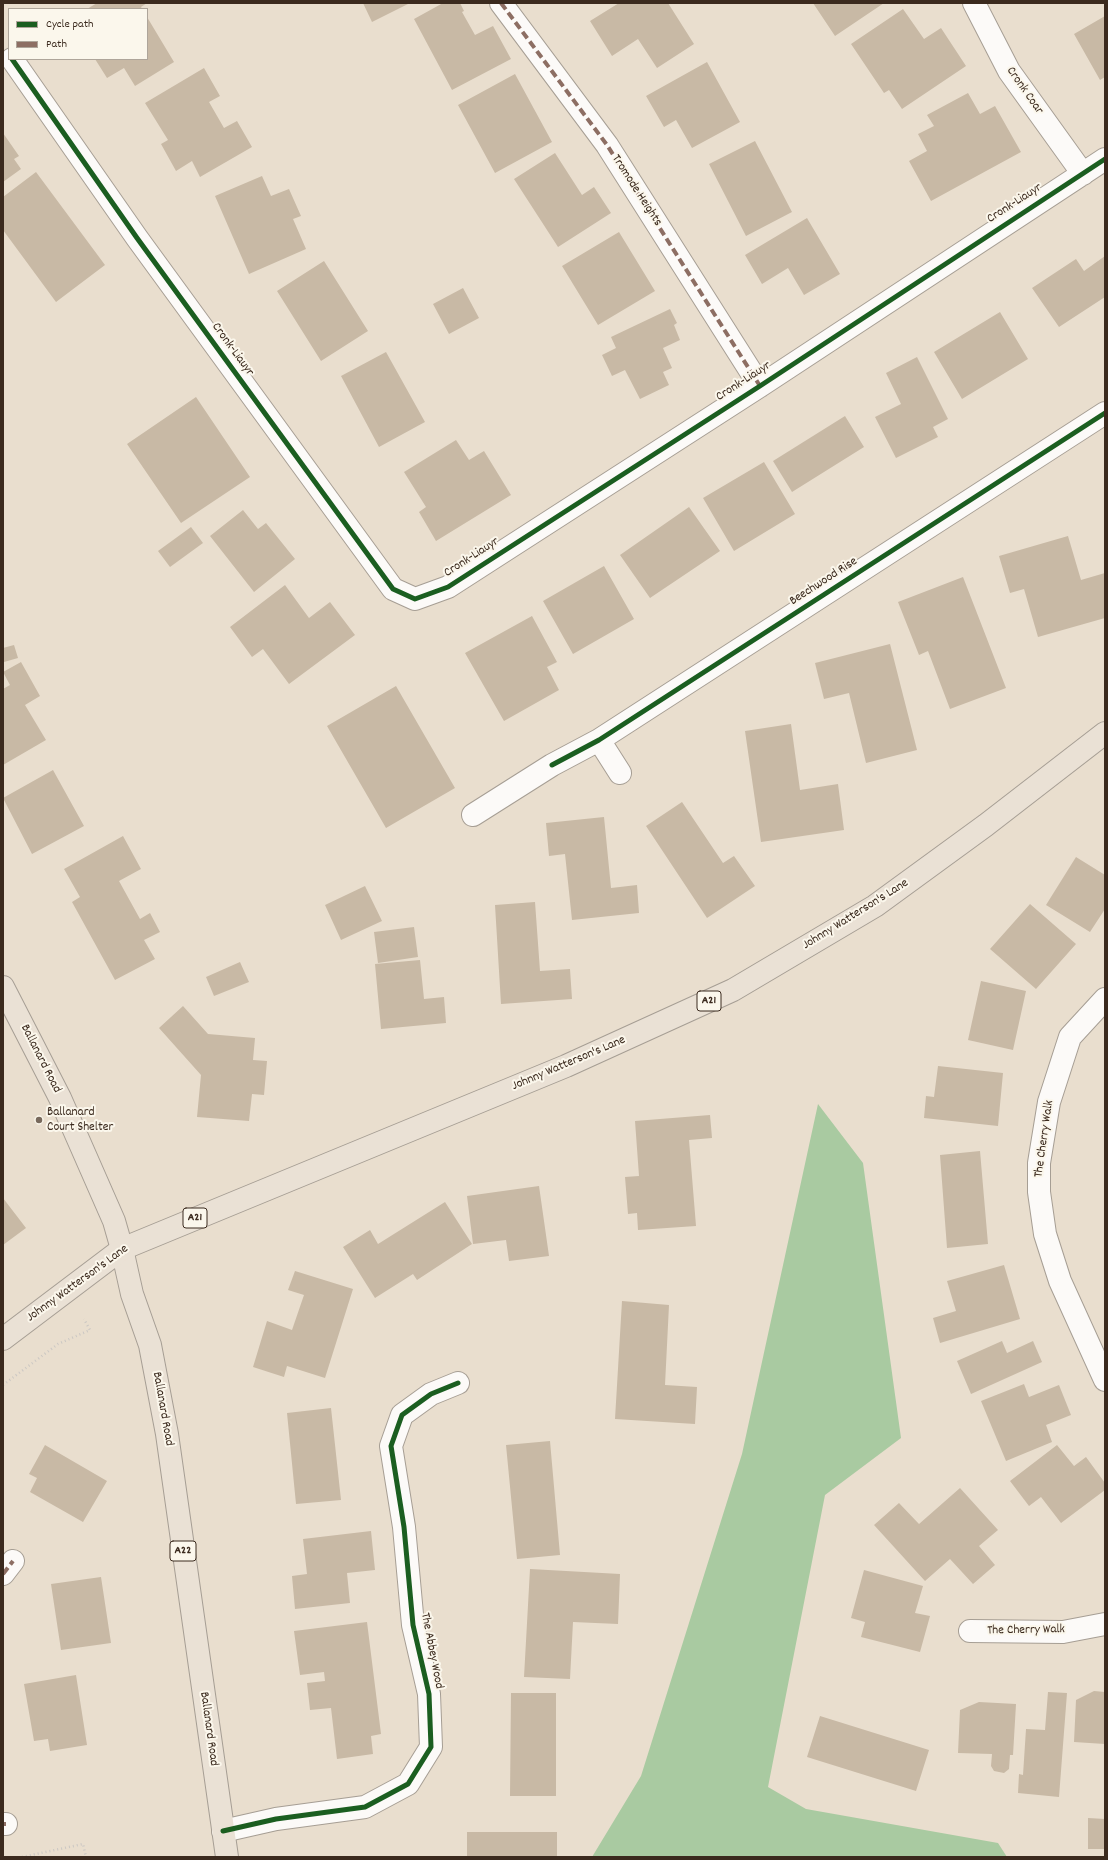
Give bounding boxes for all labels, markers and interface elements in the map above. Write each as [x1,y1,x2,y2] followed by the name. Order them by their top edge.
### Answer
[8,8,148,60] legend
[46,16,94,33] text: Cycle path
[46,36,67,53] text: Path
[1002,64,1046,118] street label: Cronk Coar
[607,152,665,230] street label: Tromode Heights
[985,180,1045,228] street label: Cronk-Liauyr
[207,320,257,380] street label: Cronk-Liauyr
[714,358,774,406] street label: Cronk-Liauyr
[442,534,502,582] street label: Cronk-Liauyr
[787,554,861,610] street label: Beechwood Rise
[800,876,912,954] street label: Johnny Watterson's Lane
[697,991,721,1011] road number: A21
[16,1022,64,1096] street label: Ballanard Road
[510,1033,628,1095] street label: Johnny Watterson's Lane
[1032,1099,1058,1179] street label: The Cherry Walk
[47,1105,113,1136] place label: Ballanard Court Shelter
[34,1115,44,1125] marker: Ballanard Court Shelter
[183,1208,207,1228] road number: A21
[24,1242,132,1326] street label: Johnny Watterson's Lane
[148,1371,176,1447] street label: Ballanard Road
[170,1541,196,1561] road number: A22
[416,1612,446,1690] street label: The Abbey Wood
[987,1623,1065,1639] street label: The Cherry Walk
[195,1691,221,1767] street label: Ballanard Road

